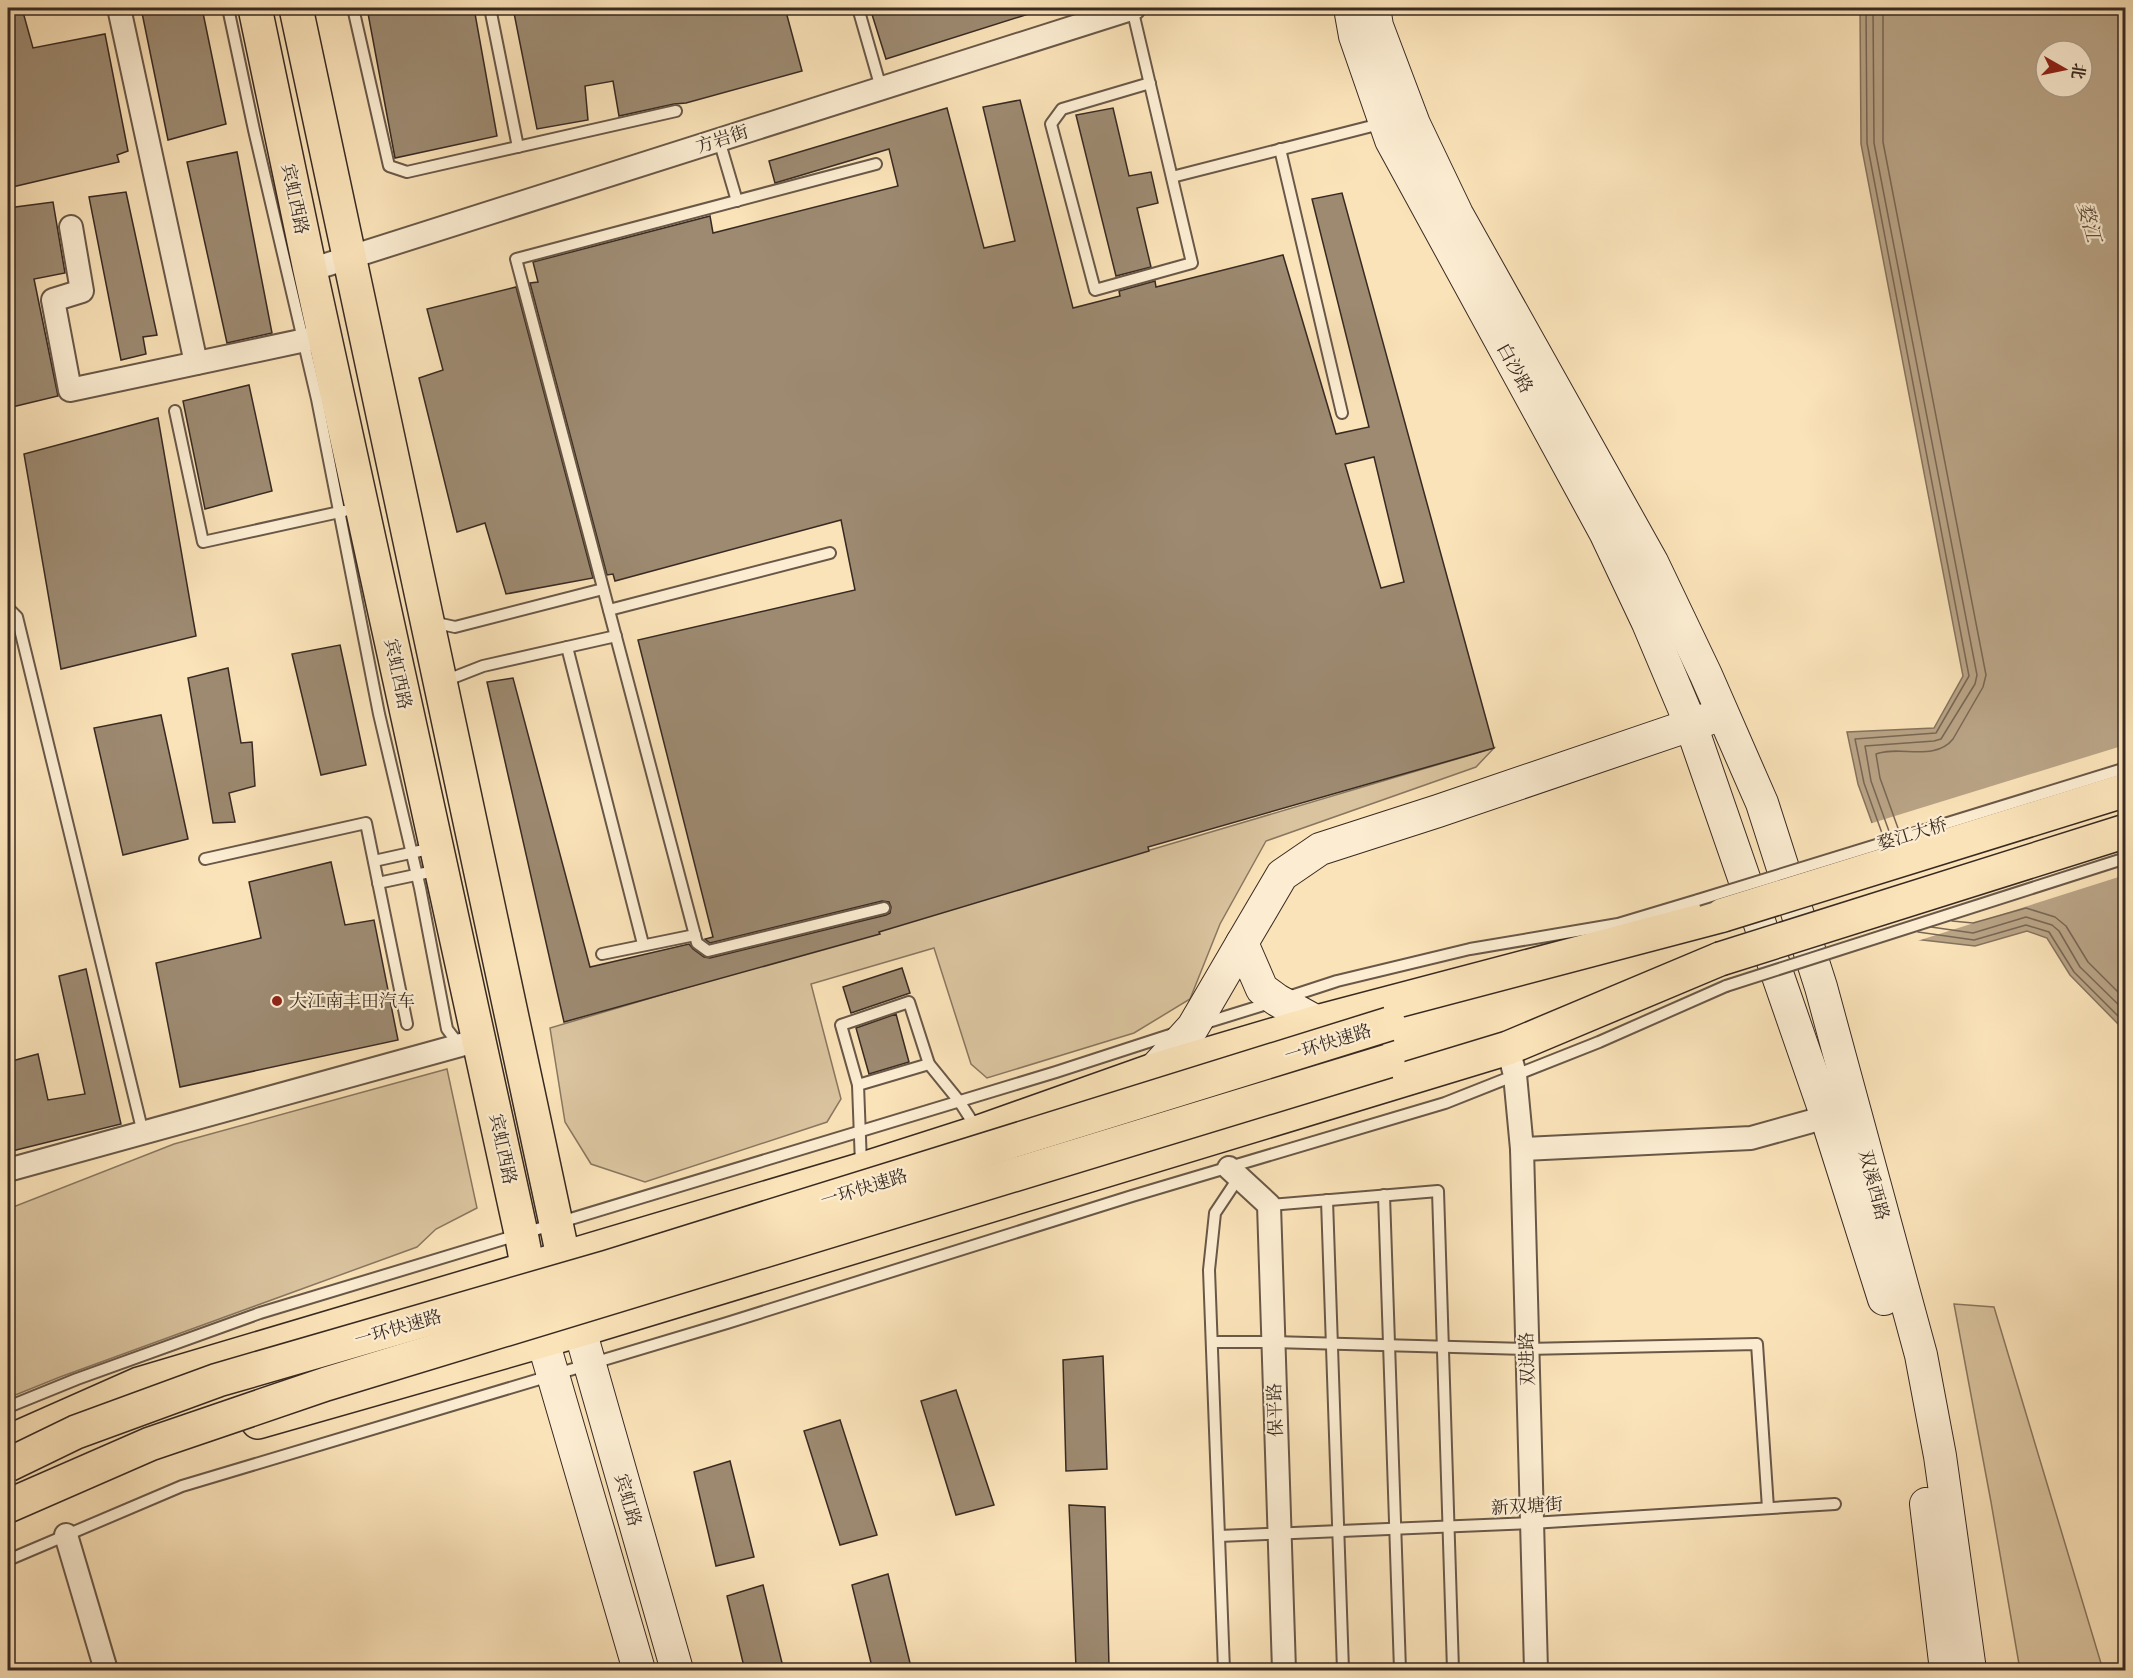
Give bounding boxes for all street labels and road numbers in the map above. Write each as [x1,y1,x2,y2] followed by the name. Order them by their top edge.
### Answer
[693,119,751,159] street label: 方岩街
[276,161,314,237] street label: 宾虹西路
[1491,339,1539,397] street label: 白沙路
[379,636,417,712] street label: 宾虹西路
[1874,812,1950,856] street label: 婺江大桥
[1281,1018,1375,1068] street label: 一环快速路
[484,1111,522,1187] street label: 宾虹西路
[1853,1147,1895,1223] street label: 双溪西路
[817,1163,911,1213] street label: 一环快速路
[351,1304,445,1352] street label: 一环快速路
[1514,1332,1540,1386] street label: 双进路
[1262,1383,1288,1437] street label: 保平路
[609,1471,647,1529] street label: 宾虹路
[1490,1492,1564,1520] street label: 新双塘街

